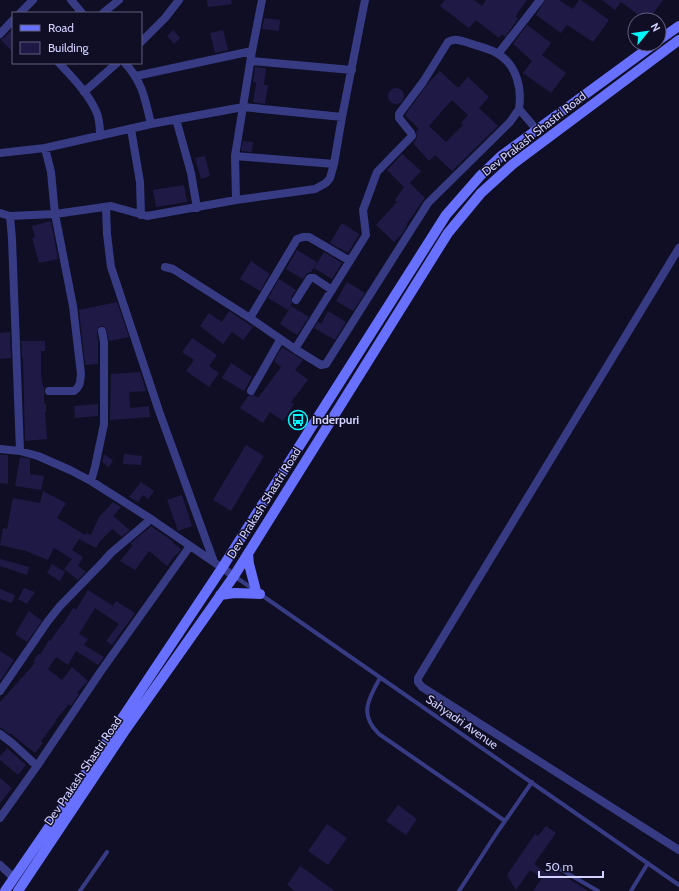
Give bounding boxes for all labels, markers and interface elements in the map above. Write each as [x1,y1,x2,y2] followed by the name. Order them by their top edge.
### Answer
[12,12,142,64] legend
[627,12,667,52] north arrow
[48,20,74,35] text: Road
[648,20,664,34] text: N
[48,40,90,55] text: Building
[479,88,589,179] street label: Dev Prakash Shastri Road
[287,409,309,431] bus stop icon: Inderpuri
[312,412,359,427] place label: Inderpuri
[223,444,304,561] street label: Dev Prakash Shastri Road
[423,691,501,752] street label: Sahyadri Avenue
[41,713,125,828] street label: Dev Prakash Shastri Road
[539,853,603,879] scale bar
[545,859,573,874] text: 50 m

